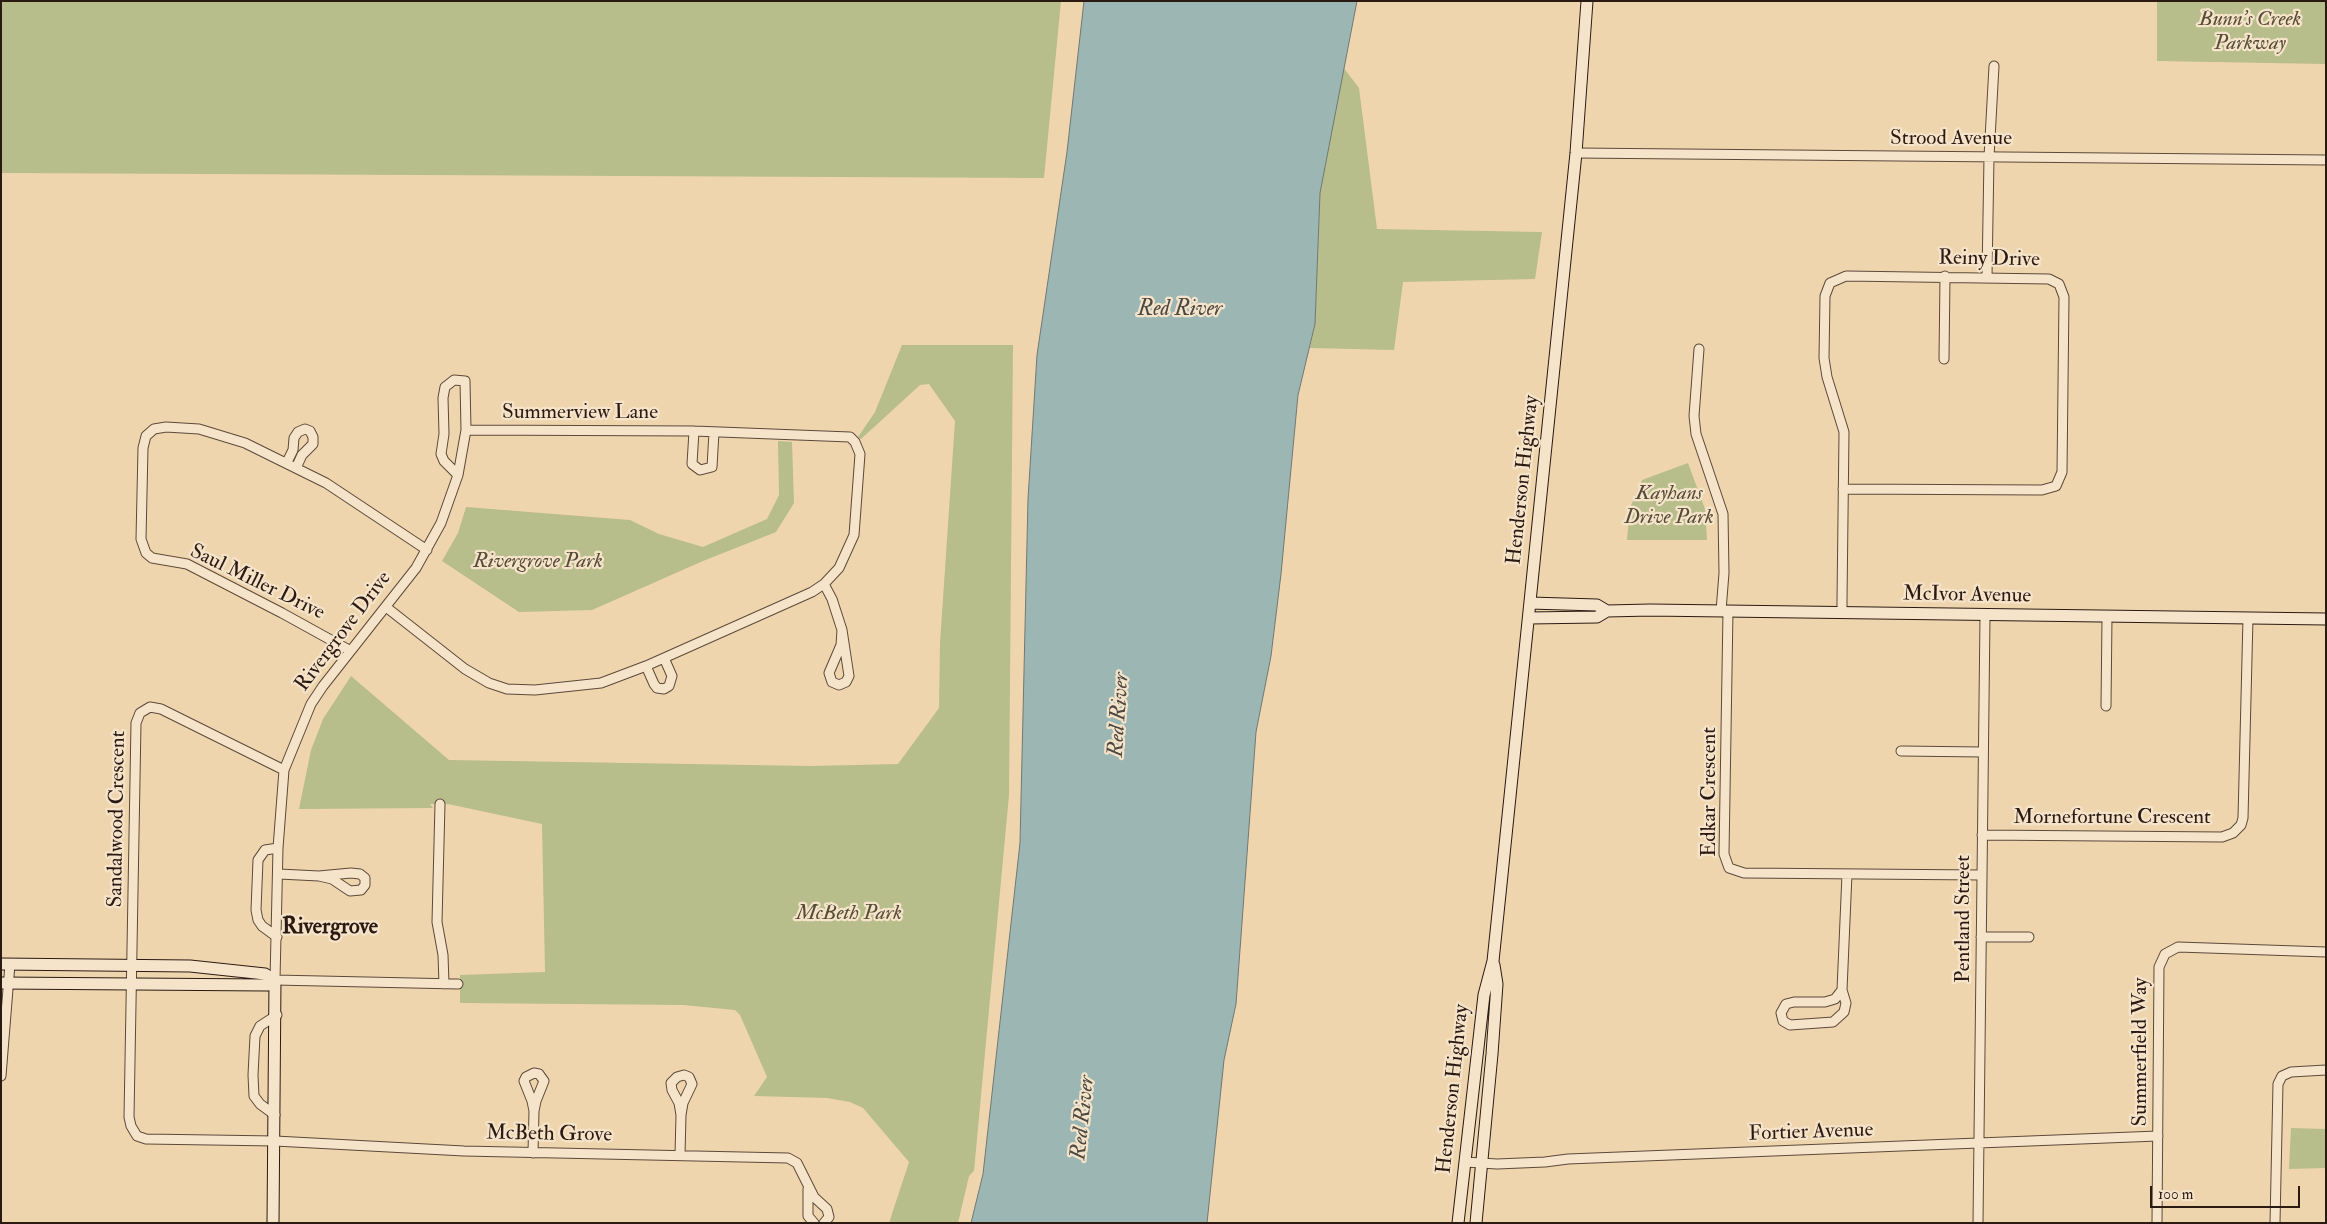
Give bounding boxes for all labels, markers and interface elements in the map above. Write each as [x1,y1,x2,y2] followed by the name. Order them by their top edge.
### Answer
[2199,7,2301,57] park label: Bunn's Creek Parkway
[1890,126,2012,152] street label: Strood Avenue
[1938,247,2040,273] street label: Reiny Drive
[1138,297,1222,323] water label: Red River
[1503,394,1545,566] street label: Henderson Highway
[502,400,658,426] street label: Summerview Lane
[1624,481,1714,531] park label: Kayhans Drive Park
[186,540,328,626] street label: Saul Miller Drive
[473,549,603,575] park label: Rivergrove Park
[291,567,397,697] street label: Rivergrove Drive
[1903,582,2031,610] street label: McIvor Avenue
[1104,672,1136,758] water label: Red River
[1697,727,1723,857] street label: Edkar Crescent
[104,730,132,908] street label: Sandalwood Crescent
[2013,805,2211,831] street label: Mornefortune Crescent
[1951,855,1977,983] street label: Pentland Street
[796,901,902,927] park label: McBeth Park
[282,915,378,941] district label: Rivergrove
[2128,977,2154,1127] street label: Summerfield Way
[1433,1003,1475,1175] street label: Henderson Highway
[1066,1075,1102,1161] water label: Red River
[1748,1118,1874,1148] street label: Fortier Avenue
[486,1121,612,1149] street label: McBeth Grove
[2152,1176,2302,1208] scale bar
[2158,1185,2193,1204] text: 100 m

